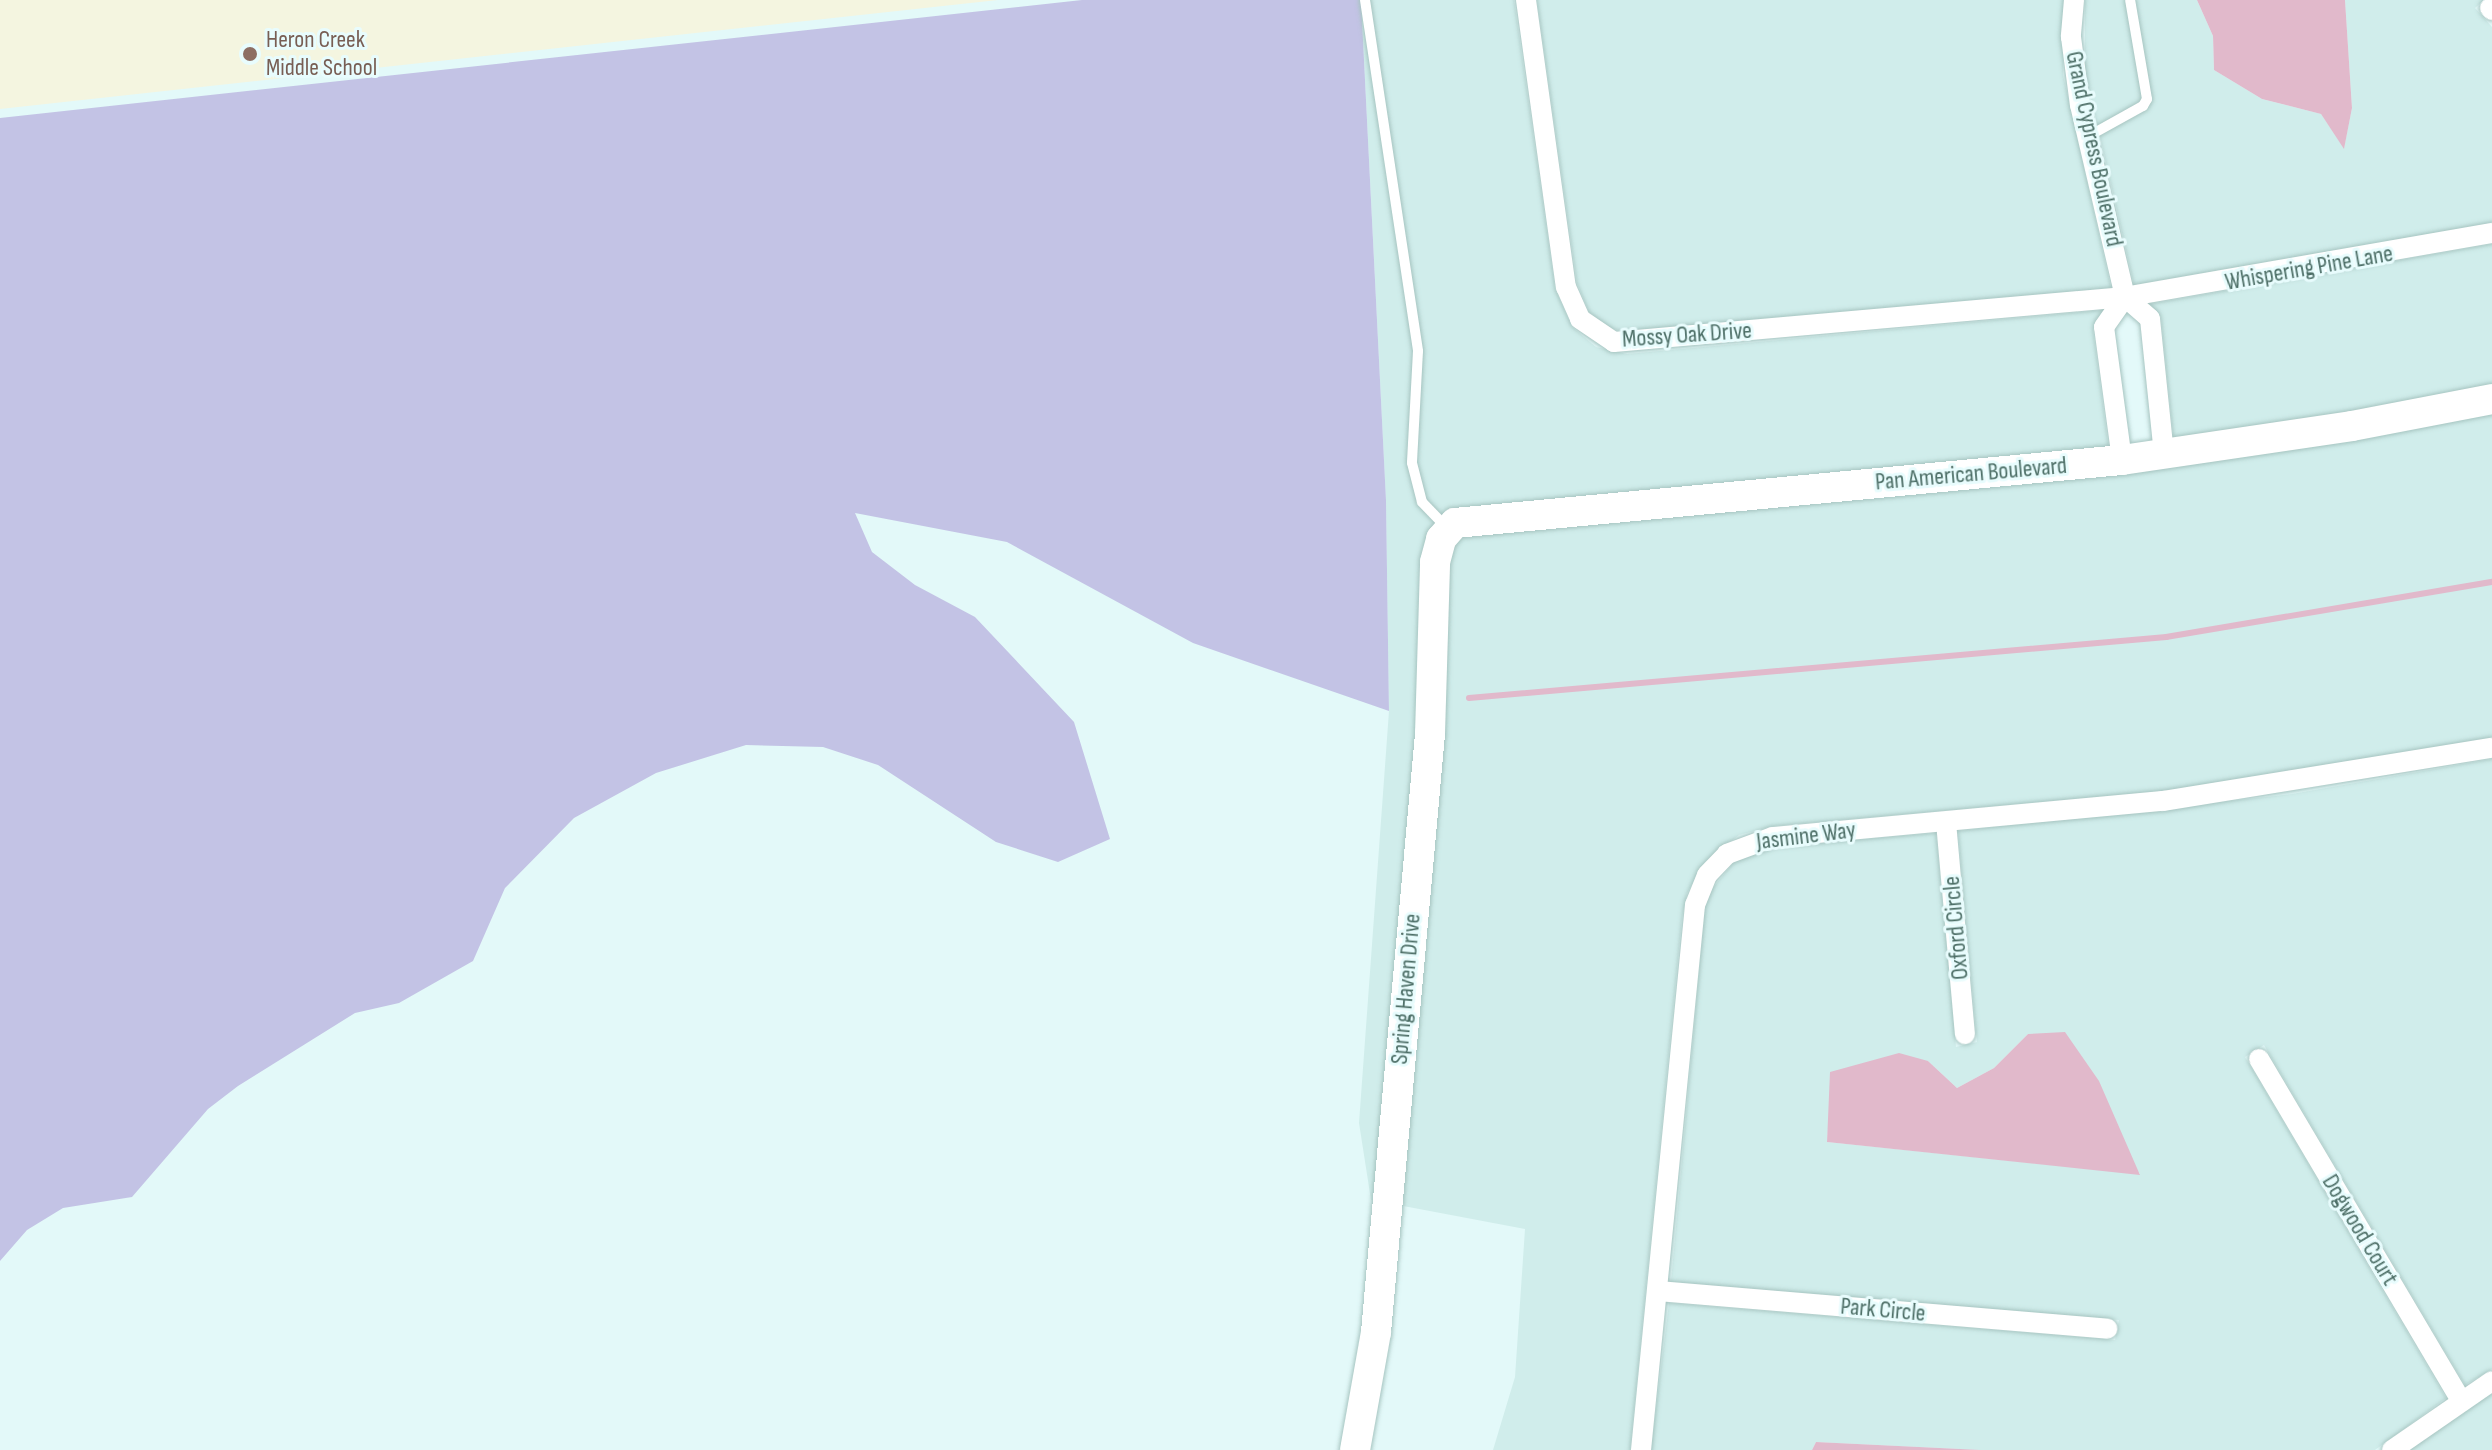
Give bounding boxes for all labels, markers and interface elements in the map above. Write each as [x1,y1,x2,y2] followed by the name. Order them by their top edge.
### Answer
[266,26,377,82] place label: Heron Creek Middle School
[241,45,259,63] marker: Heron Creek Middle School
[2059,49,2129,249] street label: Grand Cypress Boulevard
[2223,239,2395,297] street label: Whispering Pine Lane
[1621,316,1753,354] street label: Mossy Oak Drive
[1874,451,2068,497] street label: Pan American Boulevard
[1755,816,1857,856] street label: Jasmine Way
[1937,875,1975,981] street label: Oxford Circle
[1385,912,1427,1066] street label: Spring Haven Drive
[2316,1169,2404,1291] street label: Dogwood Court
[1839,1292,1927,1328] street label: Park Circle

